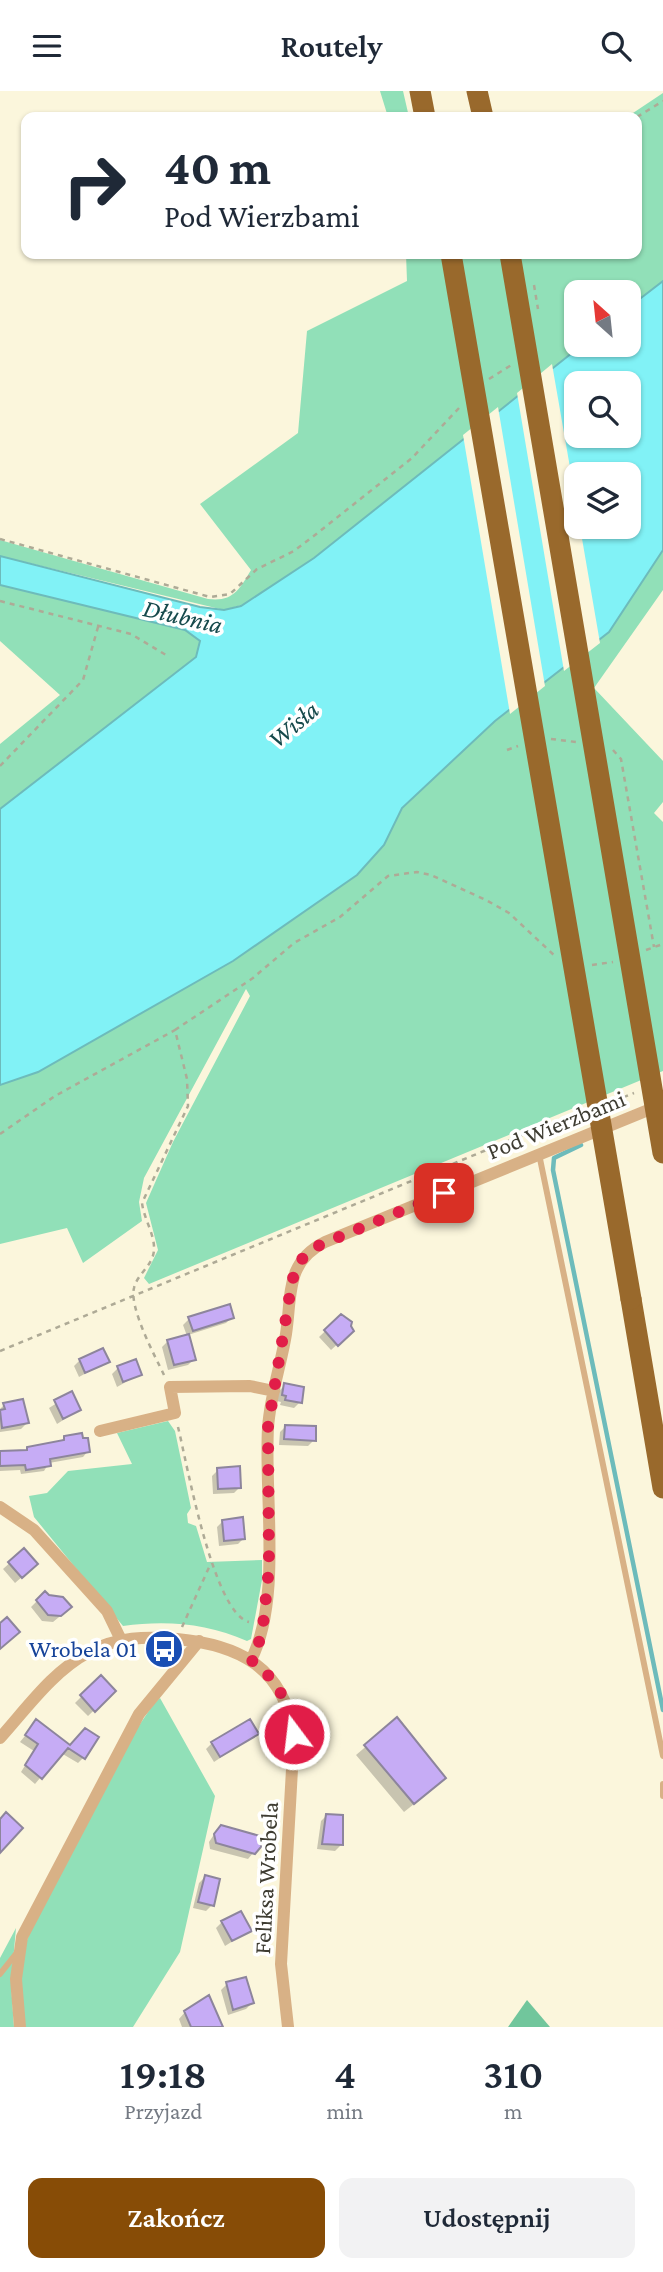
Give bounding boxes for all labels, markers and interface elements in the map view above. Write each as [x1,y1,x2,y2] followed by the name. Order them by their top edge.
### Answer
[28,27,66,65] icon: menu
[597,27,635,65] icon: search
[280,28,383,64] text: Routely
[49,140,140,231] icon: right
[164,140,271,195] text: 40 m
[164,198,360,234] text: Pod Wierzbami
[564,280,640,357] north arrow
[564,280,641,539] map controls
[564,371,641,448] button: search
[564,462,641,539] button: layers
[140,593,225,640] water label: Dłubnia
[262,695,325,754] water label: Wisła
[483,1085,629,1165] street label: Pod Wierzbami
[414,1163,474,1223] pin
[425,1174,463,1212] icon: arrive
[143,1628,185,1670] bus stop icon: Wrobela 01
[29,1635,137,1662] place label: Wrobela 01
[257,1697,331,1771] position arrow
[248,1801,283,1955] street label: Feliksa Wrobela
[120,2050,207,2097] text: 19:18
[334,2050,356,2097] text: 4
[483,2050,543,2097] text: 310
[124,2098,202,2124] text: Przyjazd
[327,2098,363,2124] text: min
[504,2098,522,2124] text: m
[28,2178,325,2258] button: Zakończ
[339,2178,635,2258] button: Udostępnij

